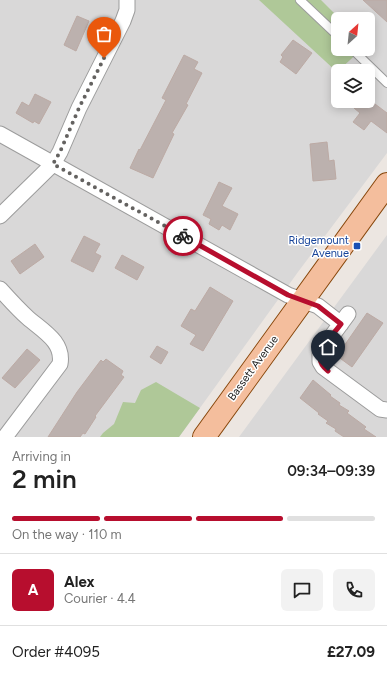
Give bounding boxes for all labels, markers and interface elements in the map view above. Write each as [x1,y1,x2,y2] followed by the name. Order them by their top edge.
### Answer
[331,12,375,56] north arrow
[331,12,375,108] map controls
[87,17,121,58] pin
[93,23,115,45] icon: bag
[331,64,375,108] button: layers
[163,216,203,256] courier
[172,225,194,247] icon: bike
[288,234,349,260] place label: Ridgemount Avenue
[352,241,362,251] marker: Ridgemount Avenue
[311,330,345,371] pin
[225,333,281,403] street label: Bassett Avenue
[317,336,339,358] icon: home
[12,449,71,464] text: Arriving in
[287,462,375,480] text: 09:34–09:39
[12,463,77,495] text: 2 min
[12,527,122,542] text: On the way · 110 m
[281,569,323,611] button: chat
[333,569,375,611] button: phone
[64,573,94,591] text: Alex
[28,581,38,599] text: A
[64,591,136,606] text: Courier · 4.4
[12,643,100,661] text: Order #4095
[327,643,375,661] text: £27.09

